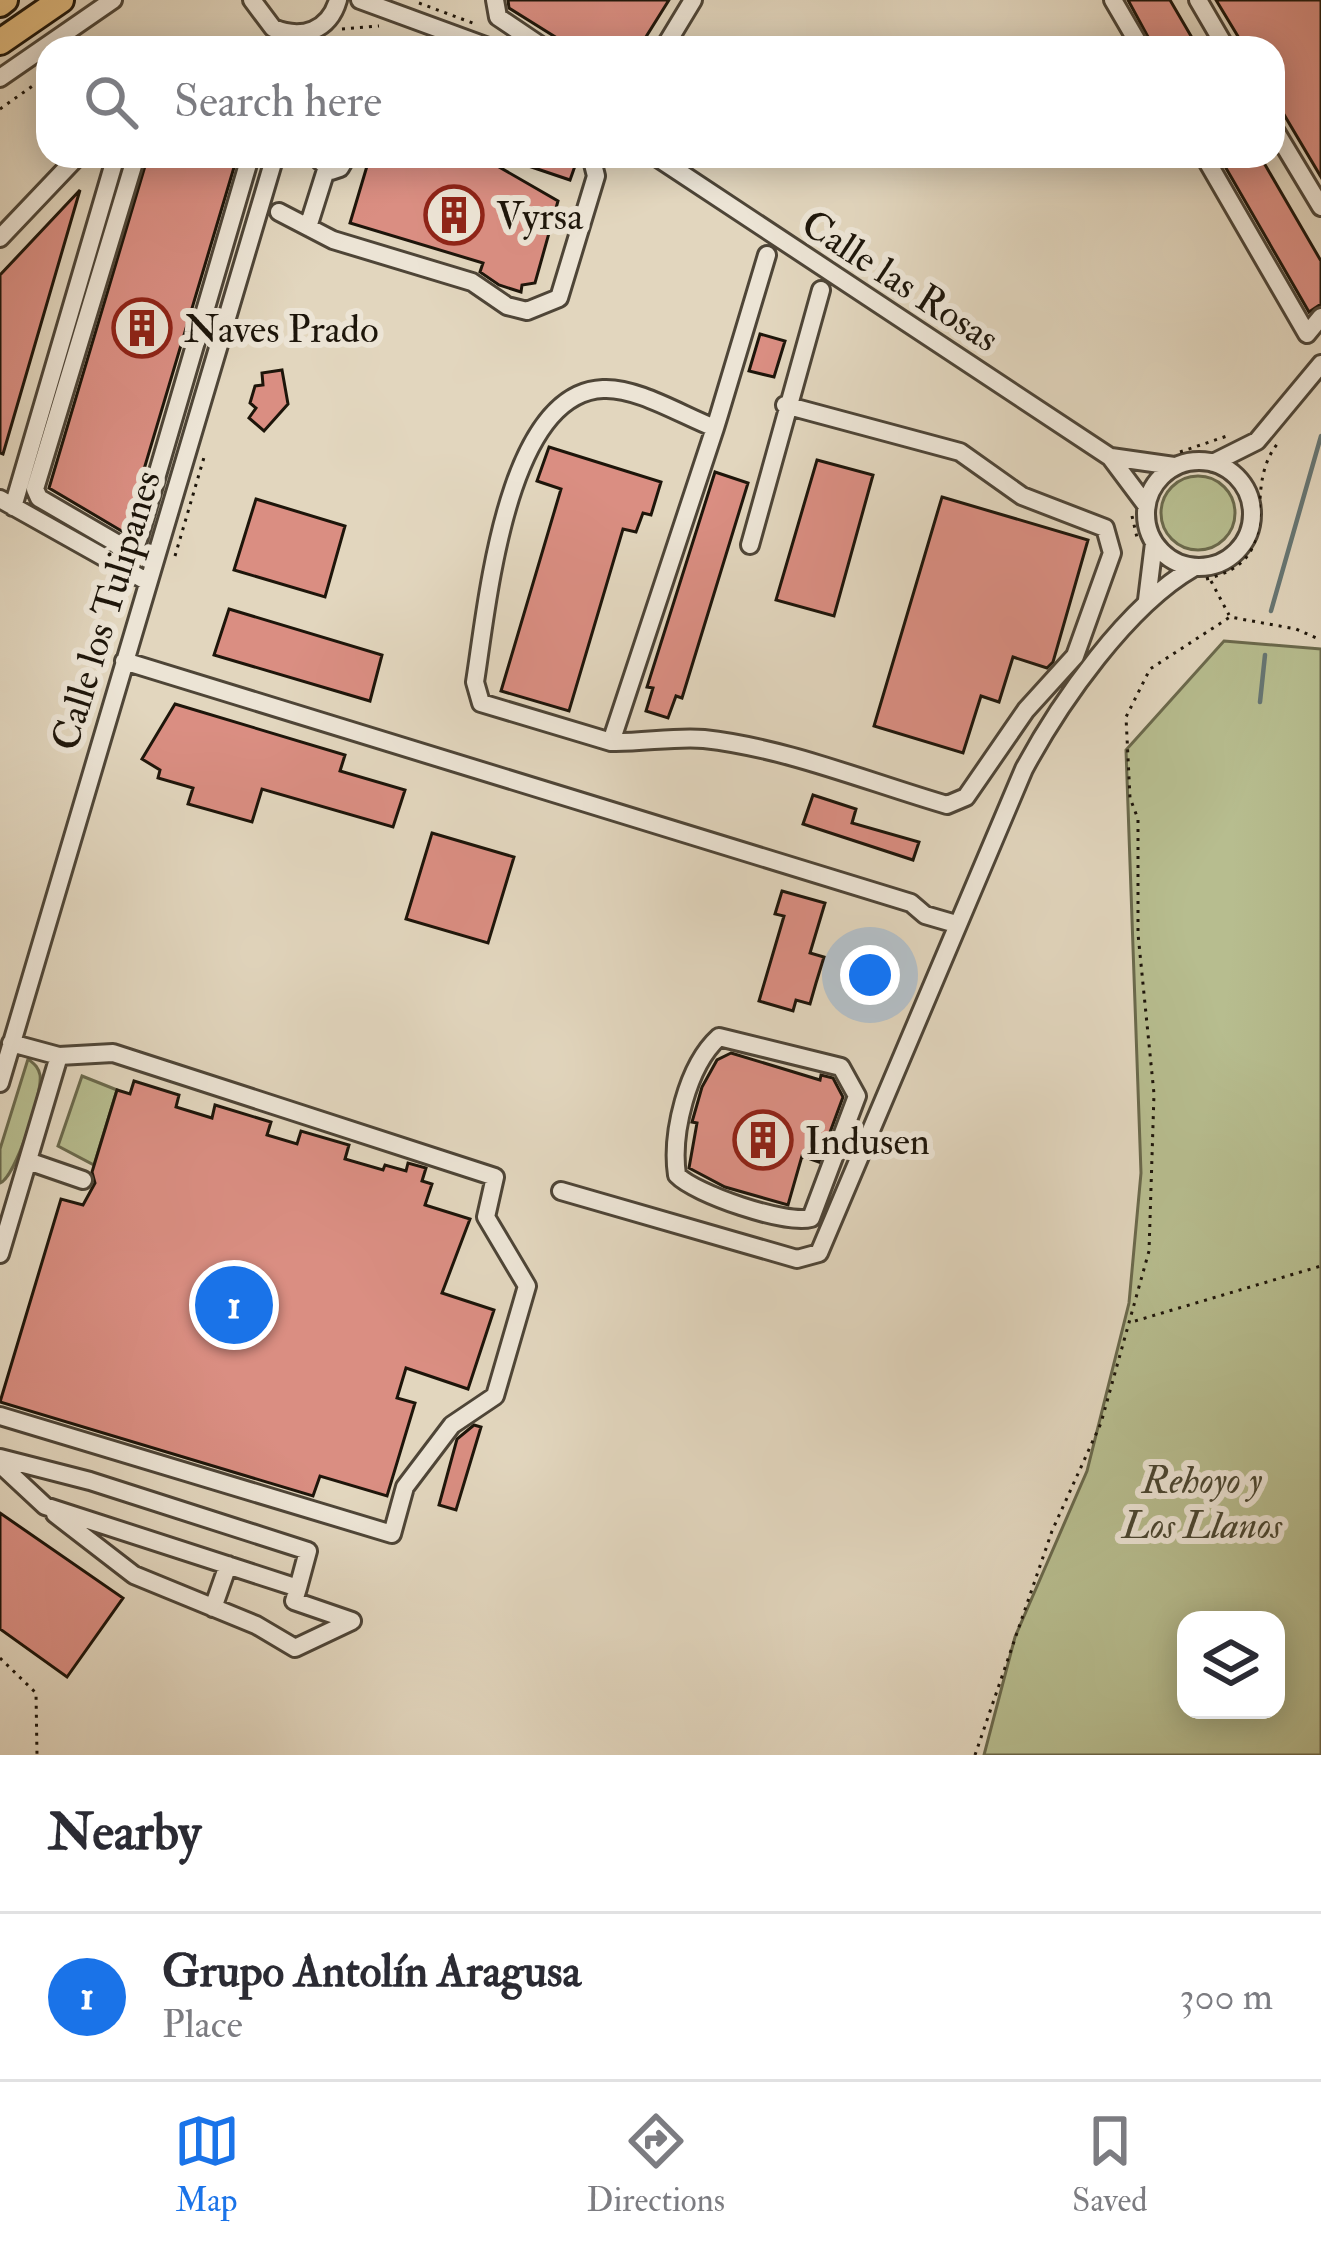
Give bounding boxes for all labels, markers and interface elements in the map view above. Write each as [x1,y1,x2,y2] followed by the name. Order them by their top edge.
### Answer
[36,36,1285,168] search box
[78,69,144,135] icon: search
[174,74,382,130] text: Search here
[423,184,485,246] building icon: Vyrsa
[496,192,584,241] place label: Vyrsa
[792,199,1008,363] street label: Calle las Rosas
[111,297,173,359] building icon: Naves Prado
[184,305,379,354] place label: Naves Prado
[41,465,172,756] street label: Calle los Tulipanes
[840,945,900,1005] your location
[732,1109,794,1171] building icon: Indusen
[805,1117,930,1166] place label: Indusen
[195,1260,273,1350] pin: 1
[1120,1456,1283,1550] park label: Rehoyo y Los Llanos
[1177,1611,1285,1719] map controls
[1177,1611,1285,1719] button: layers
[48,1801,201,1865] text: Nearby
[162,1944,581,2000] text: Grupo Antolín Aragusa
[80,1972,94,2021] text: 1
[1180,1972,1273,2021] text: 300 m
[162,2000,243,2049] text: Place
[174,2108,240,2221] tab: Map
[587,2108,725,2221] tab: Directions
[1072,2108,1147,2221] tab: Saved

